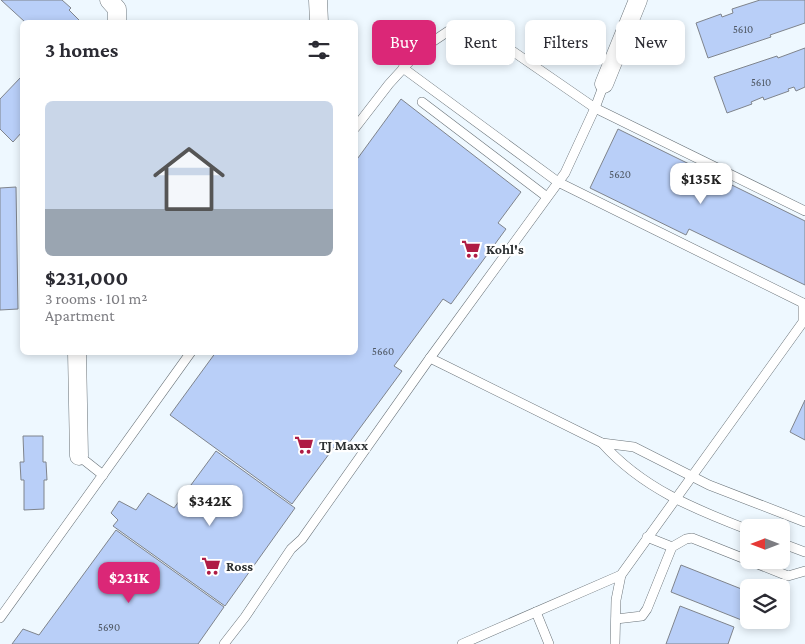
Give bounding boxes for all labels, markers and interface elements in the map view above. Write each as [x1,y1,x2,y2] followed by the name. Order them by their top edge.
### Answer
[372,20,436,65] chip: Buy
[446,20,515,65] chip: Rent
[525,20,606,65] chip: Filters
[616,20,685,65] chip: New
[733,23,753,35] house number: 5610
[305,36,333,64] icon: filters
[45,38,118,62] text: 3 homes
[751,76,771,88] house number: 5610
[144,134,234,224] icon: home
[666,162,736,205] pin: $135K
[609,168,631,180] house number: 5620
[681,170,721,187] text: $135K
[460,238,482,260] supermarket icon: Kohl's
[486,241,524,257] place label: Kohl's
[45,266,128,290] text: $231,000
[45,290,148,307] text: 3 rooms · 101 m²
[45,307,115,324] text: Apartment
[372,345,394,357] house number: 5660
[293,434,315,456] supermarket icon: TJ Maxx
[319,437,369,453] place label: TJ Maxx
[175,484,245,527] pin: $342K
[189,492,231,509] text: $342K
[740,519,790,569] north arrow
[740,519,790,629] map controls
[200,555,222,577] supermarket icon: Ross
[226,558,253,574] place label: Ross
[94,562,164,604] pin: $231K
[109,569,149,586] text: $231K
[740,579,790,629] button: layers
[98,621,120,633] house number: 5690

